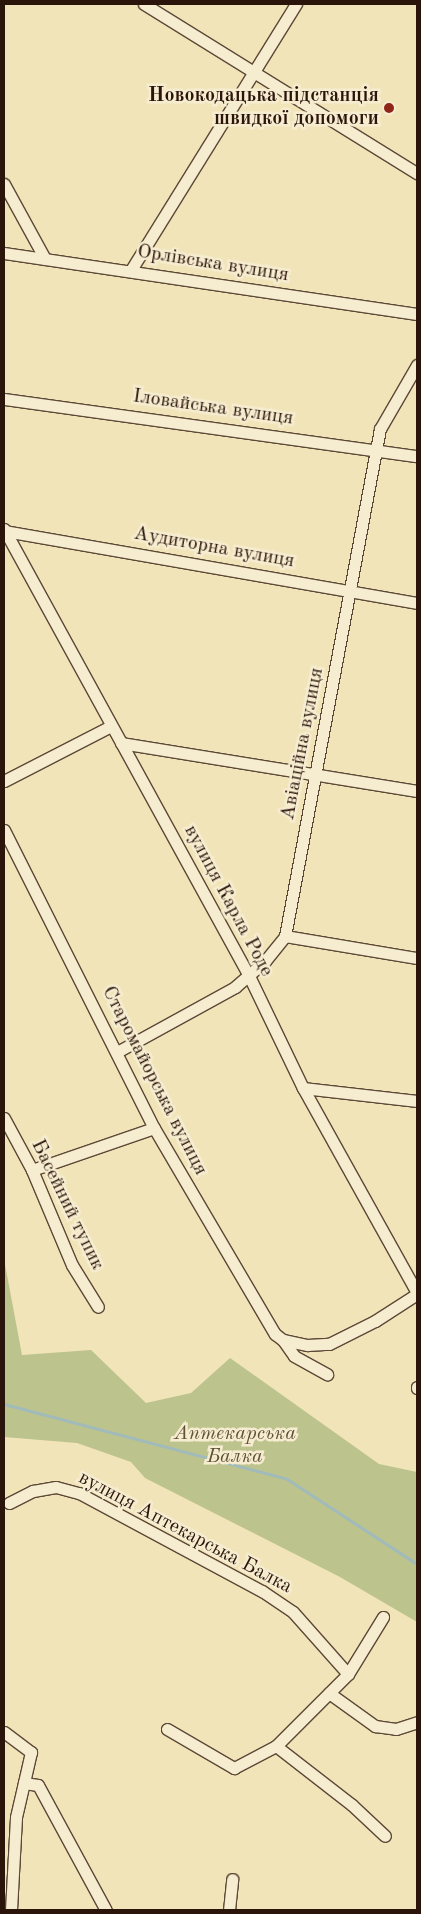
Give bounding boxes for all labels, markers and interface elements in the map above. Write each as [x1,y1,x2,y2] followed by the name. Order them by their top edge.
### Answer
[148,84,379,131] place label: Новокодацька підстанція швидкої допомоги
[383,102,395,114] marker: Новокодацька підстанція швидкої допомоги
[135,240,291,288] street label: Орлівська вулиця
[131,385,295,431] street label: Іловайська вулиця
[132,522,296,574] street label: Аудиторна вулиця
[276,666,330,822] street label: Авіаційна вулиця
[178,821,278,981] street label: вулиця Карла Роде
[96,982,212,1180] street label: Старомайорська вулиця
[25,1136,109,1274] street label: Басейний тупик
[174,1422,296,1469] park label: Аптекарська Балка
[74,1466,296,1600] street label: вулиця Аптекарська Балка

